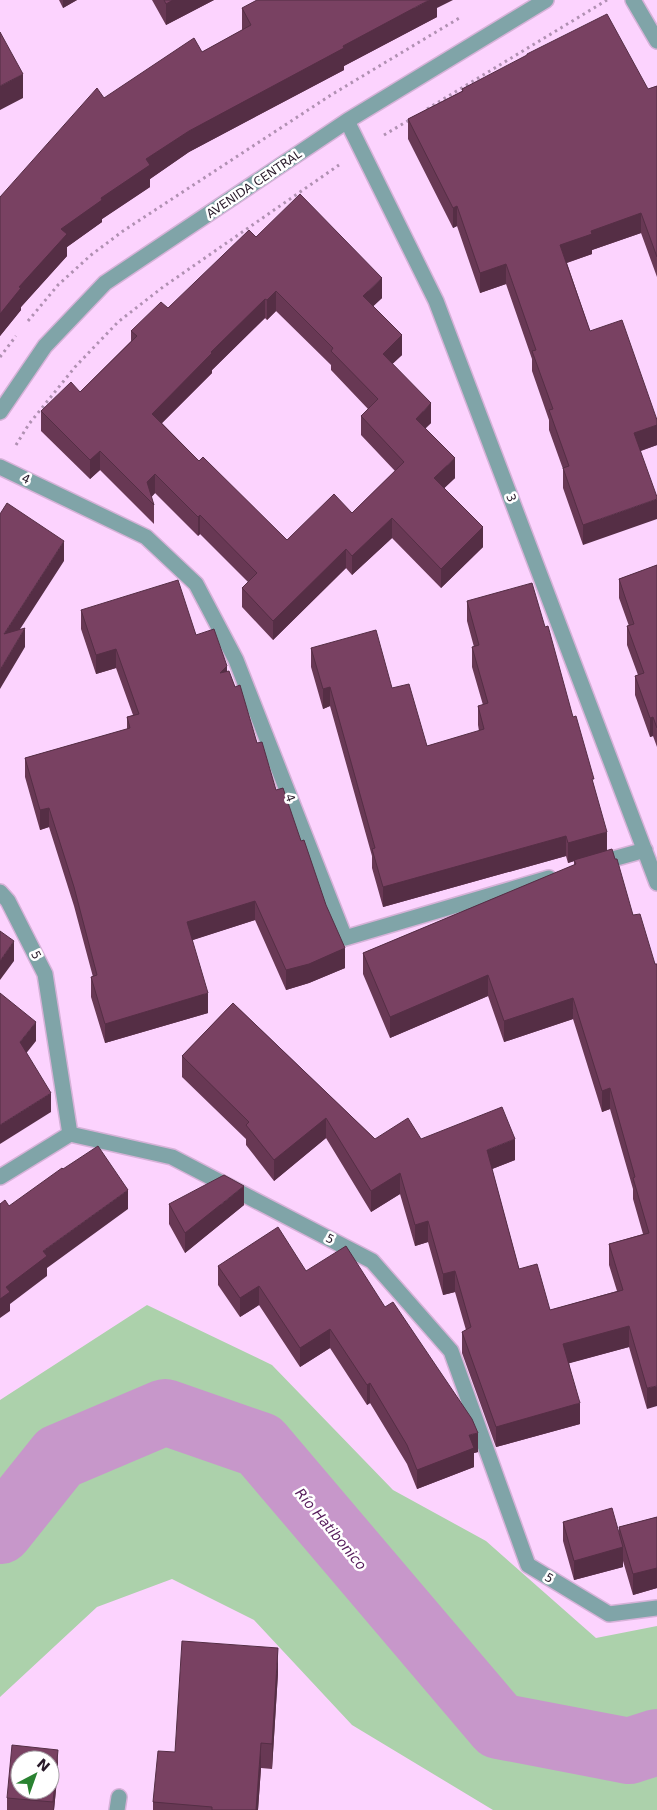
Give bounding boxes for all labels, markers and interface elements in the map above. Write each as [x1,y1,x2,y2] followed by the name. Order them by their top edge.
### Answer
[204,147,305,221] street label: AVENIDA CENTRAL
[20,471,32,487] street label: 4
[503,492,519,504] street label: 3
[282,792,298,804] street label: 4
[28,948,44,962] street label: 5
[323,1231,337,1247] street label: 5
[292,1485,370,1573] water label: Río Hatibonico
[542,1570,556,1586] street label: 5
[10,1750,60,1800] north arrow
[34,1755,53,1775] text: N

